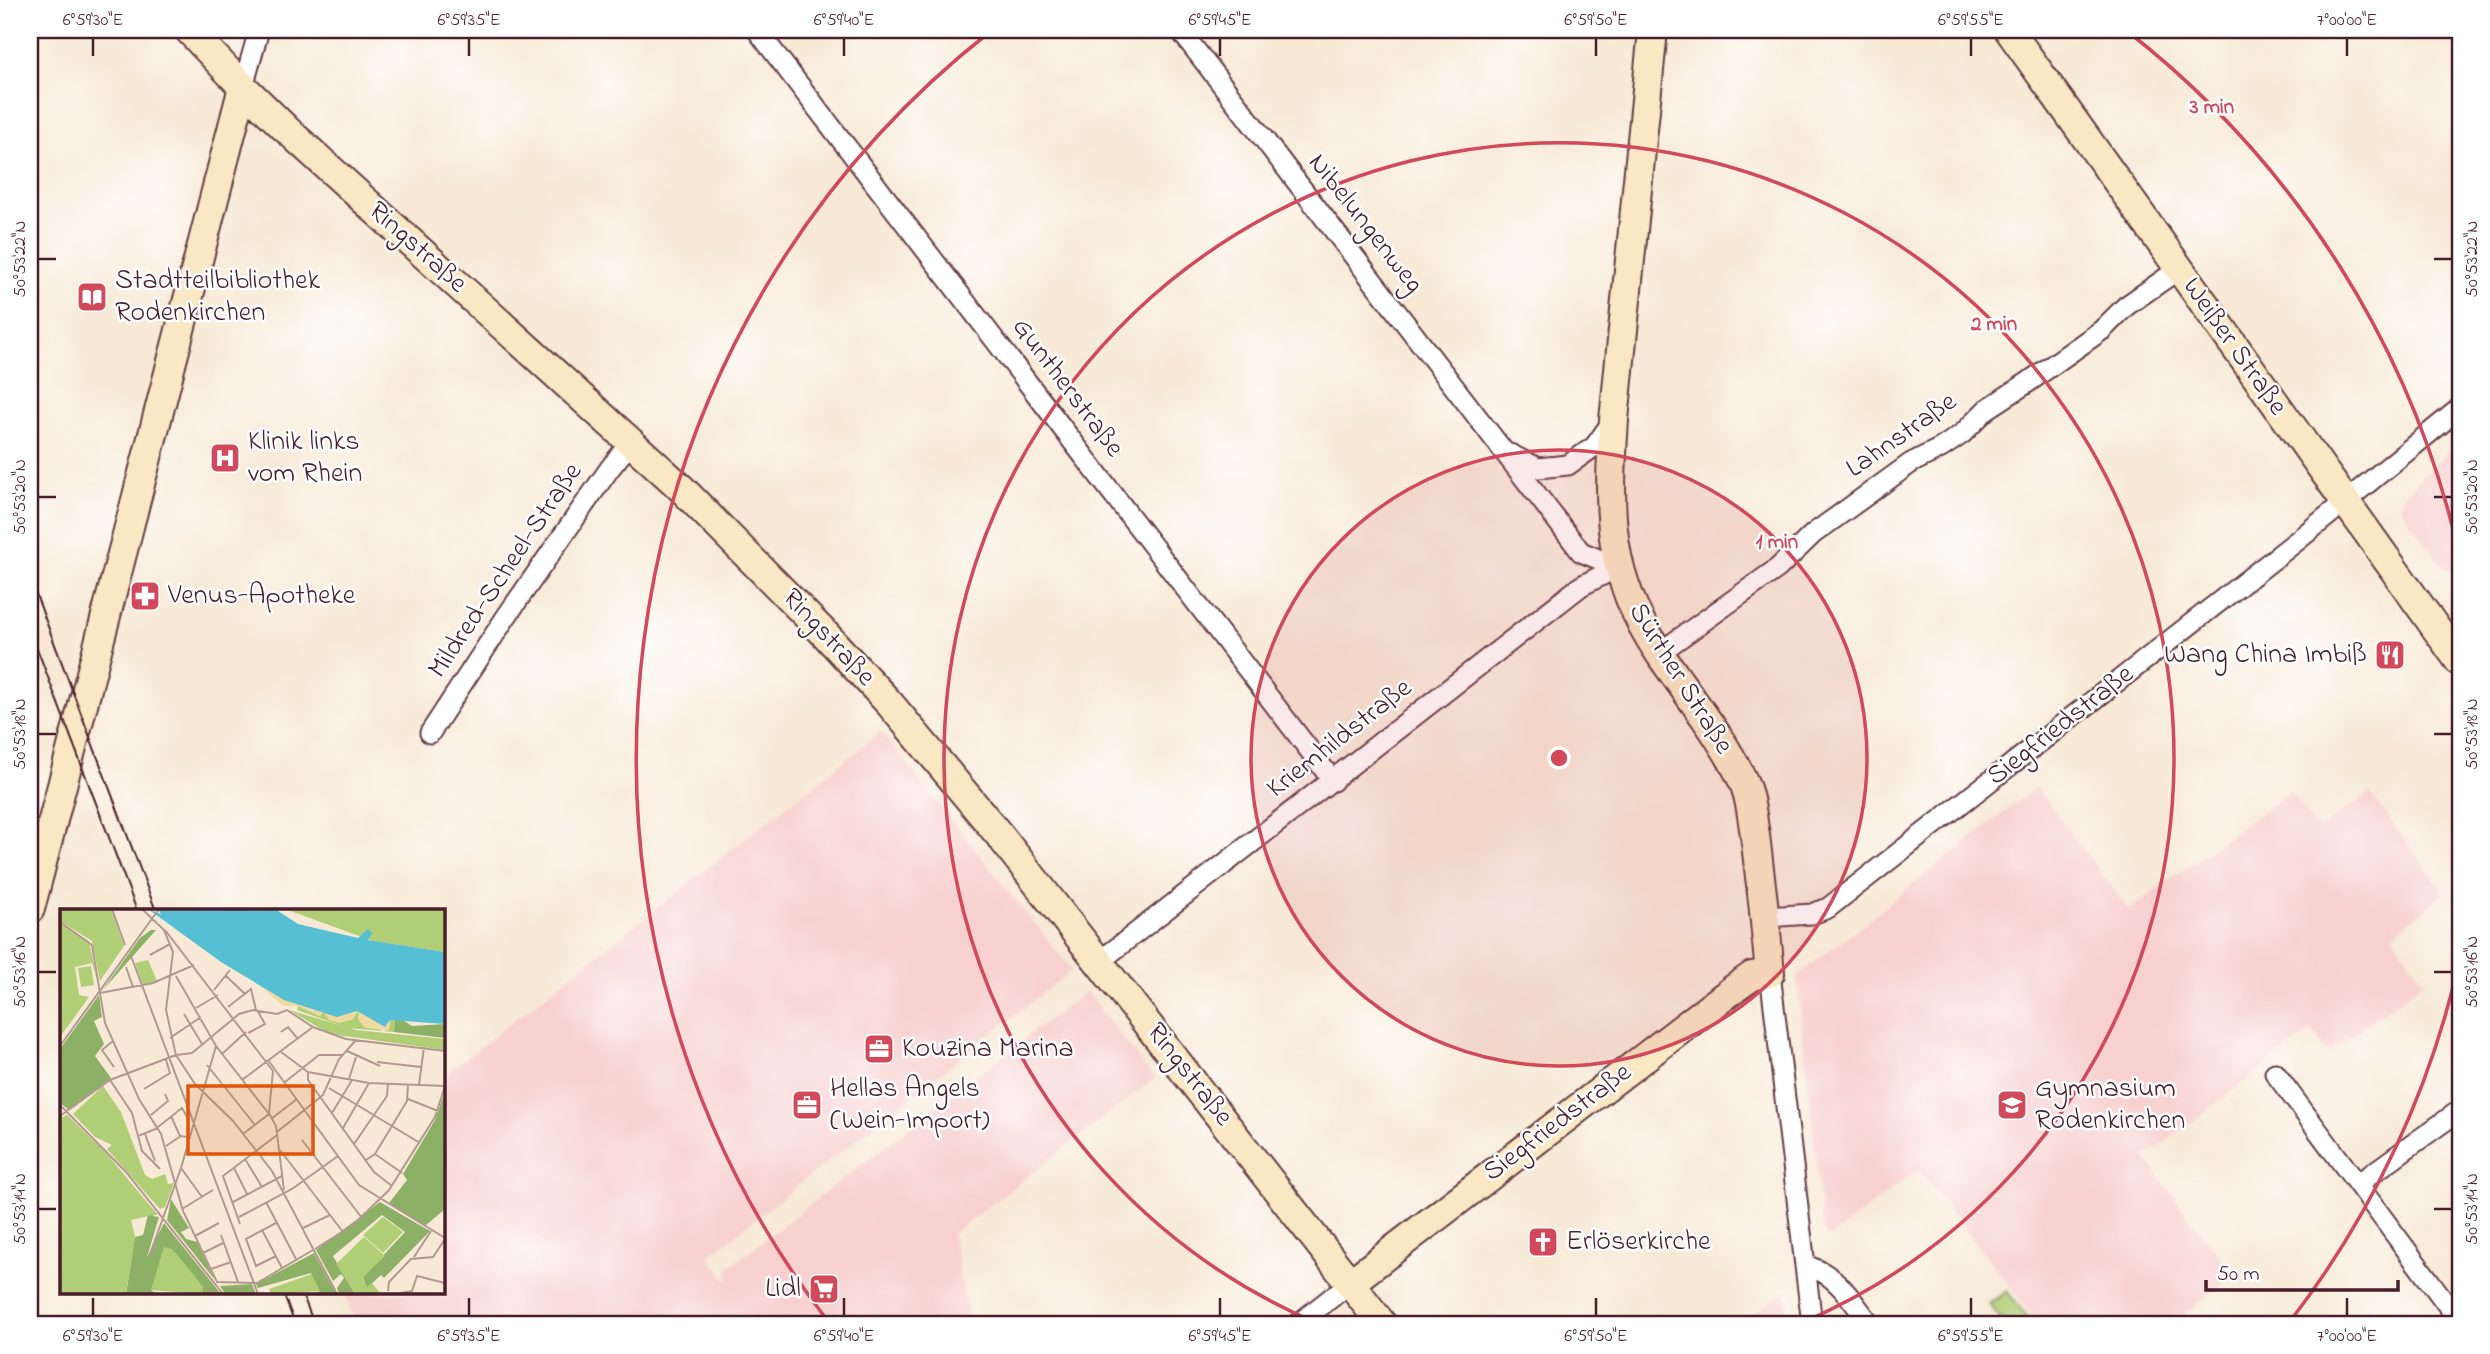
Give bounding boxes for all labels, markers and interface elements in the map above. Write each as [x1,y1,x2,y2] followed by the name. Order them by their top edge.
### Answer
[63,8,123,34] text: 6°59'30"E
[437,8,501,34] text: 6°59'35"E
[814,8,874,34] text: 6°59'40"E
[1188,8,1252,34] text: 6°59'45"E
[1564,8,1628,34] text: 6°59'50"E
[1938,8,2004,34] text: 6°59'55"E
[2317,8,2377,34] text: 7°00'00"E
[2189,93,2234,123] text: 3 min
[1297,145,1433,303] street label: Nibelungenweg
[358,192,476,304] street label: Ringstraße
[8,221,34,297] text: 50°53'22"N
[2460,221,2486,297] text: 50°53'22"N
[115,261,321,334] place label: Stadtteilbibliothek Rodenkirchen
[2171,269,2297,425] street label: Weißer Straße
[75,280,109,314] library icon: Stadtteilbibliothek Rodenkirchen
[1001,309,1134,467] street label: Guntherstraße
[1970,310,2017,340] text: 2 min
[1838,382,1966,489] street label: Lahnstraße
[248,422,362,495] place label: Klinik links vom Rhein
[208,441,242,475] hospital icon: Klinik links vom Rhein
[418,455,594,687] street label: Mildred-Scheel-Straße
[8,459,34,535] text: 50°53'20"N
[2460,459,2486,535] text: 50°53'20"N
[1756,528,1798,558] text: 1 min
[167,576,356,617] place label: Venus-Apotheke
[128,579,162,613] pharmacy icon: Venus-Apotheke
[772,580,885,697] street label: Ringstraße
[1617,595,1743,763] street label: Sürther Straße
[2164,635,2367,676] place label: Wang China Imbiß
[2373,638,2407,672] restaurant icon: Wang China Imbiß
[1979,655,2144,797] street label: Siegfriedstraße
[1258,669,1422,809] street label: Kriemhildstraße
[8,698,34,770] text: 50°53'18"N
[2460,698,2486,770] text: 50°53'18"N
[1547,746,1571,770] centre of rings
[60,909,444,1294] inset map
[8,936,34,1008] text: 50°53'16"N
[2460,936,2486,1008] text: 50°53'16"N
[1135,1014,1243,1136] street label: Ringstraße
[902,1029,1074,1070] place label: Kouzina Marina
[862,1032,896,1066] office icon: Kouzina Marina
[1475,1053,1641,1193] street label: Siegfriedstraße
[830,1069,990,1142] place label: Hellas Angels (Wein-Import)
[2035,1069,2185,1142] place label: Gymnasium Rodenkirchen
[790,1088,824,1122] office icon: Hellas Angels (Wein-Import)
[1995,1088,2029,1122] school or university icon: Gymnasium Rodenkirchen
[8,1173,34,1245] text: 50°53'14"N
[2460,1173,2486,1245] text: 50°53'14"N
[1566,1222,1711,1263] place label: Erlöserkirche
[1526,1225,1560,1259] church icon: Erlöserkirche
[2206,1249,2399,1293] scale bar
[2217,1260,2260,1290] text: 50 m
[765,1269,801,1310] place label: Lidl
[807,1272,841,1306] supermarket icon: Lidl
[63,1324,123,1350] text: 6°59'30"E
[437,1324,501,1350] text: 6°59'35"E
[814,1324,874,1350] text: 6°59'40"E
[1188,1324,1252,1350] text: 6°59'45"E
[1564,1324,1628,1350] text: 6°59'50"E
[1938,1324,2004,1350] text: 6°59'55"E
[2317,1324,2377,1350] text: 7°00'00"E

